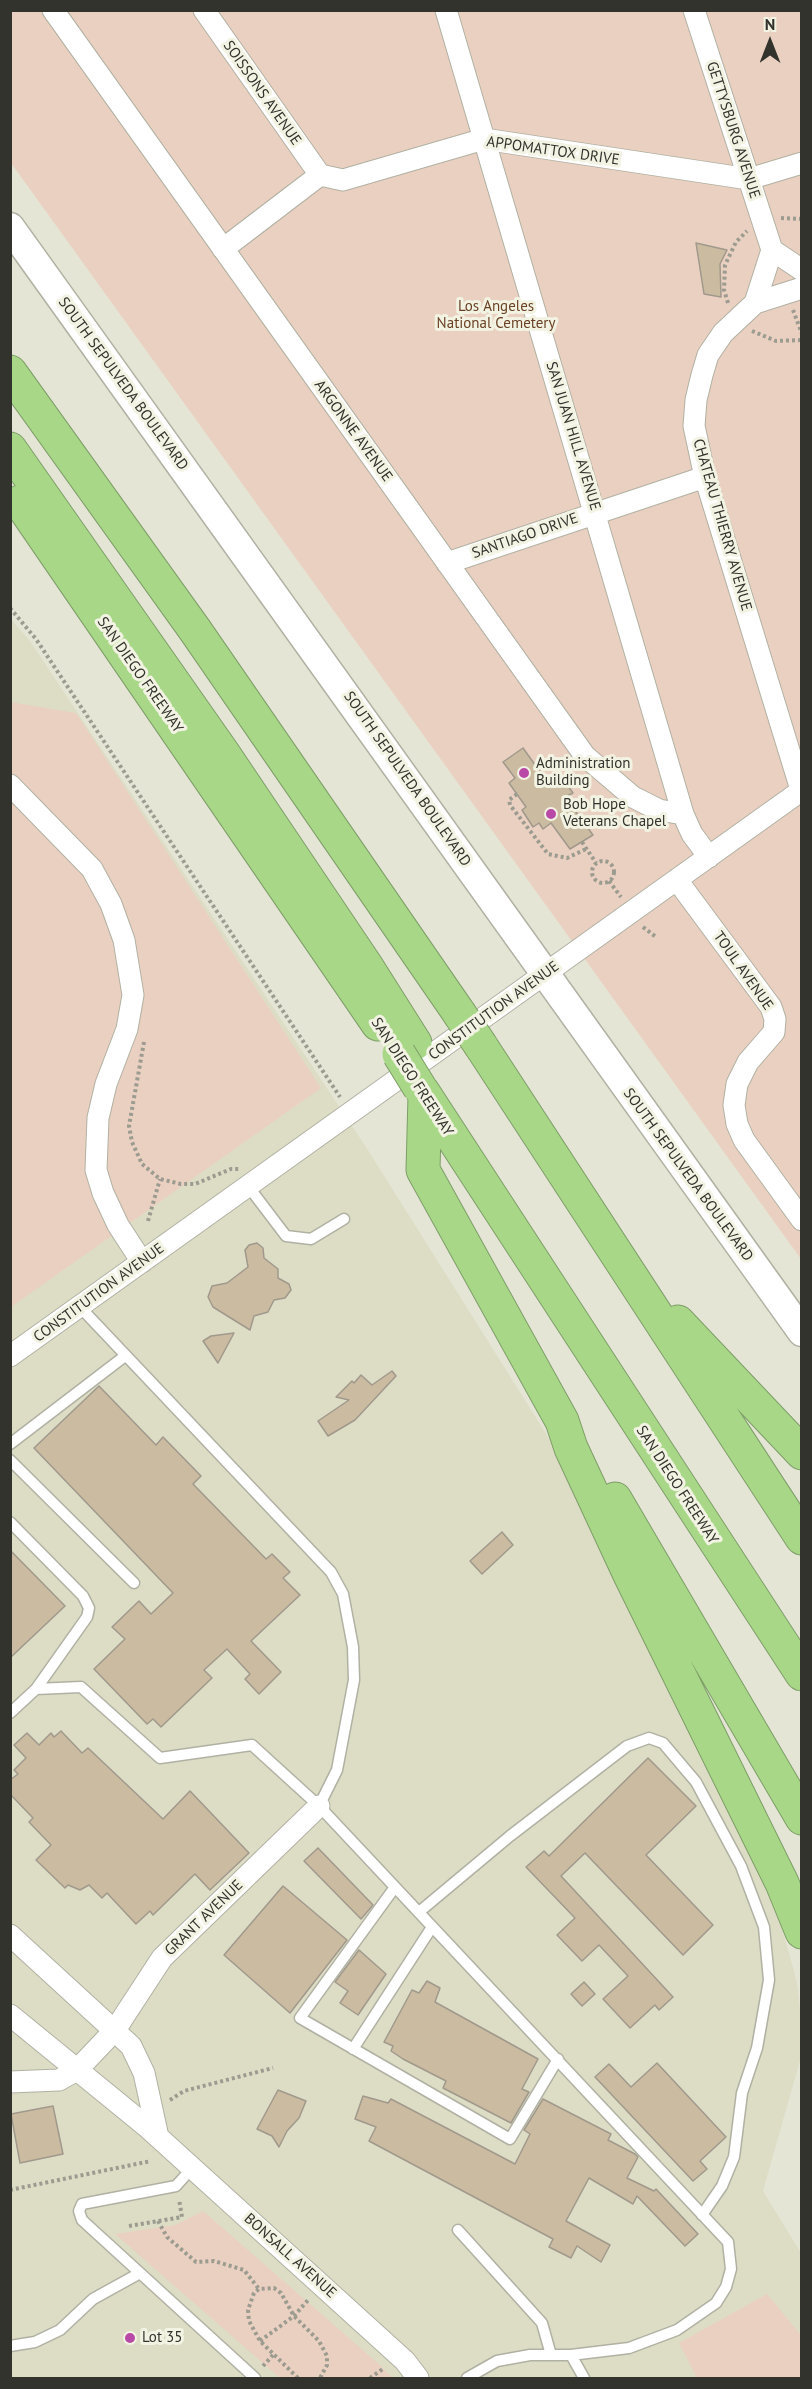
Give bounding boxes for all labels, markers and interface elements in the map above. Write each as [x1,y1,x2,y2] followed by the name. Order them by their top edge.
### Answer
[740,12,800,72] north arrow
[765,14,775,34] text: N
[219,37,305,149] street label: SOISSONS AVENUE
[702,59,764,201] street label: GETTYSBURG AVENUE
[485,133,621,169] street label: APPOMATTOX DRIVE
[54,294,192,474] street label: SOUTH SEPULVEDA BOULEVARD
[437,298,555,333] park label: Los Angeles National Cemetery
[542,360,604,512] street label: SAN JUAN HILL AVENUE
[310,377,396,485] street label: ARGONNE AVENUE
[689,437,755,613] street label: CHATEAU THIERRY AVENUE
[470,509,580,563] street label: SANTIAGO DRIVE
[93,614,187,736] street label: SAN DIEGO FREEWAY
[340,688,474,870] street label: SOUTH SEPULVEDA BOULEVARD
[536,755,631,790] place label: Administration Building
[517,766,531,780] marker: Administration Building
[563,796,666,831] place label: Bob Hope Veterans Chapel
[544,807,558,821] marker: Bob Hope Veterans Chapel
[709,928,777,1014] street label: TOUL AVENUE
[425,958,563,1064] street label: CONSTITUTION AVENUE
[367,1014,457,1140] street label: SAN DIEGO FREEWAY
[619,1085,757,1265] street label: SOUTH SEPULVEDA BOULEVARD
[30,1240,168,1346] street label: CONSTITUTION AVENUE
[632,1422,722,1548] street label: SAN DIEGO FREEWAY
[161,1876,247,1960] street label: GRANT AVENUE
[240,2210,340,2302] street label: BONSALL AVENUE
[142,2329,182,2347] place label: Lot 35
[123,2331,137,2345] marker: Lot 35

